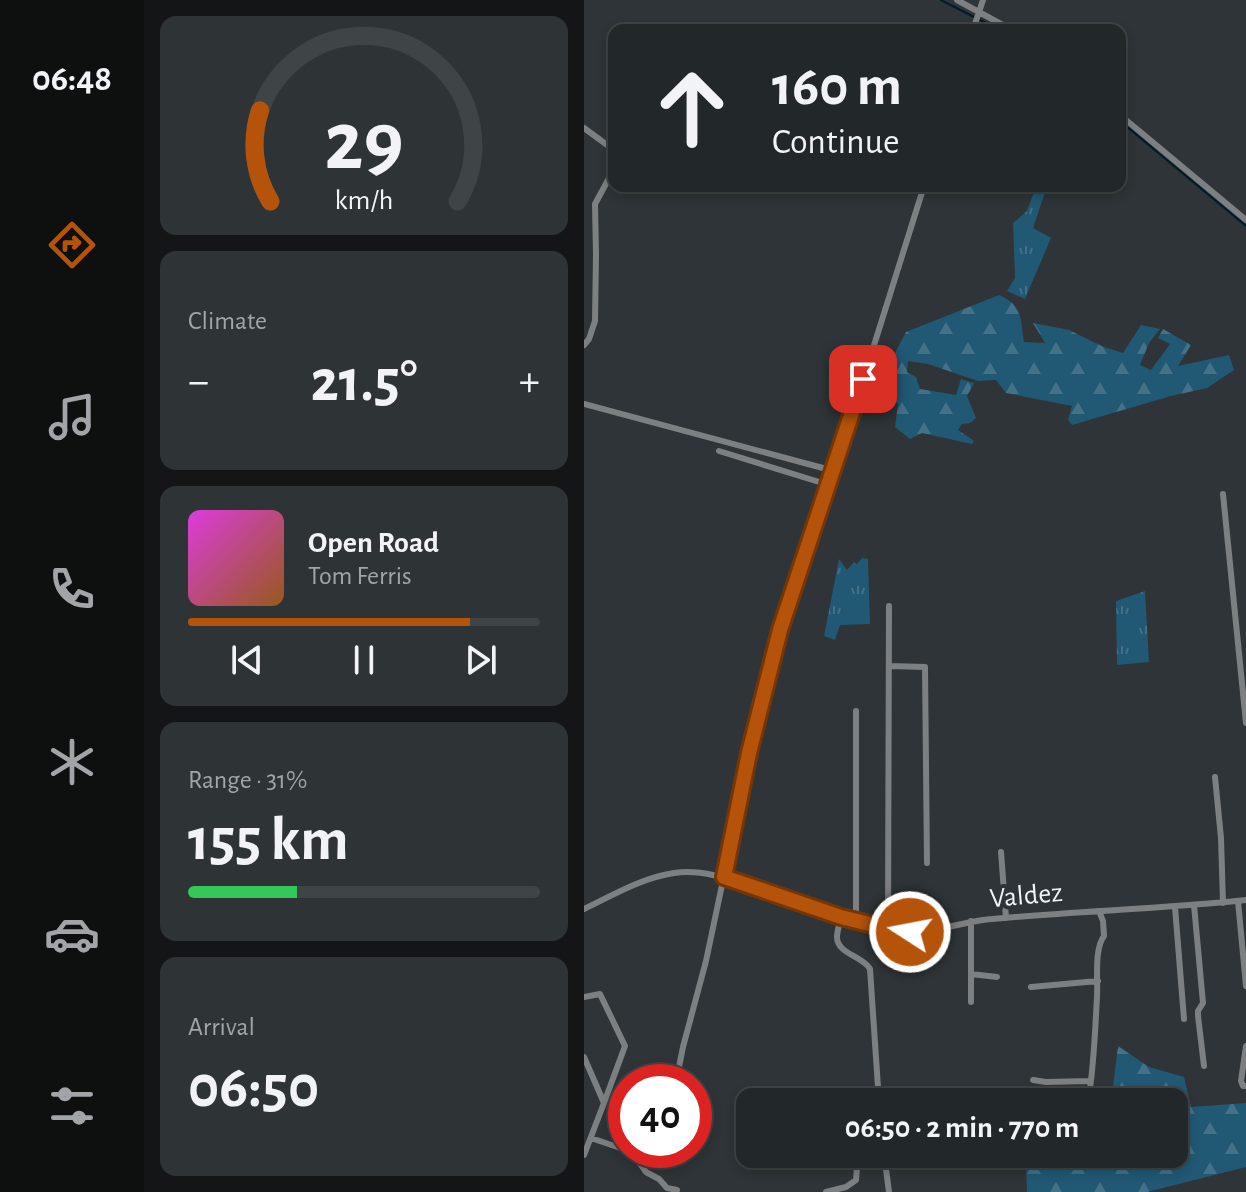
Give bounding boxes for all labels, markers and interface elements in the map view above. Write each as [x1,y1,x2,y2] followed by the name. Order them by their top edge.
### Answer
[640,56,744,160] icon: ahead
[772,59,902,115] text: 160 m
[32,61,112,97] text: 06:48
[324,100,404,184] text: 29
[772,124,900,160] text: Continue
[335,186,393,215] text: km/h
[44,217,100,273] icon: directions
[188,308,267,334] text: Climate
[829,345,897,413] pin
[310,352,418,412] text: 21.5°
[841,357,885,401] icon: arrive
[188,360,209,404] text: −
[519,360,540,404] text: +
[44,389,100,445] icon: music
[308,528,439,558] text: Open Road
[44,561,100,617] icon: phone
[308,563,412,589] text: Tom Ferris
[225,638,269,682] icon: previous
[342,638,386,682] icon: pause
[459,638,503,682] icon: next
[44,734,100,790] icon: climate
[188,767,307,793] text: Range · 31%
[188,811,349,871] text: 155 km
[989,879,1064,913] street label: Valdez
[868,890,952,974] position arrow
[44,906,100,962] icon: car
[188,1014,255,1040] text: Arrival
[188,1058,319,1118] text: 06:50
[608,1064,712,1168] speed limit sign: 40
[44,1078,100,1134] icon: filters
[845,1113,1079,1143] text: 06:50 · 2 min · 770 m

